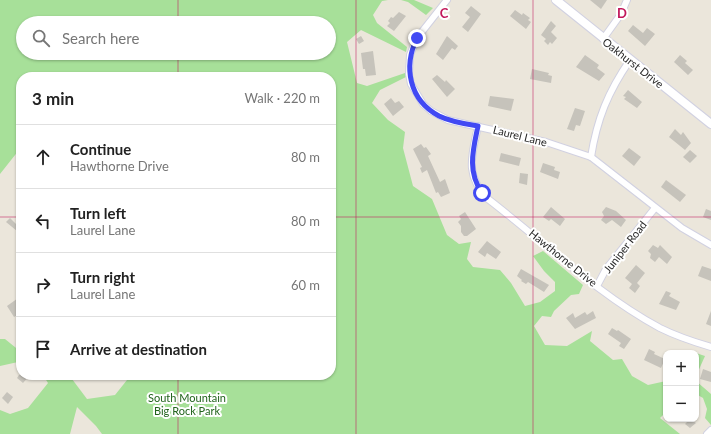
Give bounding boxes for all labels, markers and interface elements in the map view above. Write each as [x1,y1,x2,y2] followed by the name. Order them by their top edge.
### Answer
[440,5,449,21] text: C
[617,5,627,21] text: D
[16,16,336,60] search box
[30,27,52,49] icon: search
[62,29,139,47] text: Search here
[408,29,426,47] route end
[600,35,666,91] street label: Oakhurst Drive
[32,88,74,109] text: 3 min
[244,90,320,106] text: Walk · 220 m
[492,123,549,149] street label: Laurel Lane
[70,140,131,158] text: Continue
[32,146,54,168] icon: ahead
[291,149,320,165] text: 80 m
[70,158,169,174] text: Hawthorne Drive
[473,184,491,202] route start
[70,204,126,222] text: Turn left
[32,210,54,232] icon: left
[291,213,320,229] text: 80 m
[600,218,649,275] street label: Juniper Road
[70,222,135,238] text: Laurel Lane
[527,226,600,289] street label: Hawthorne Drive
[70,268,135,286] text: Turn right
[32,274,54,296] icon: right
[291,277,320,293] text: 60 m
[70,286,135,302] text: Laurel Lane
[32,338,54,360] icon: arrive
[70,340,207,358] text: Arrive at destination
[663,350,699,422] map controls
[663,350,699,386] button: +
[663,386,699,422] button: −
[148,391,226,417] park label: South Mountain Big Rock Park

